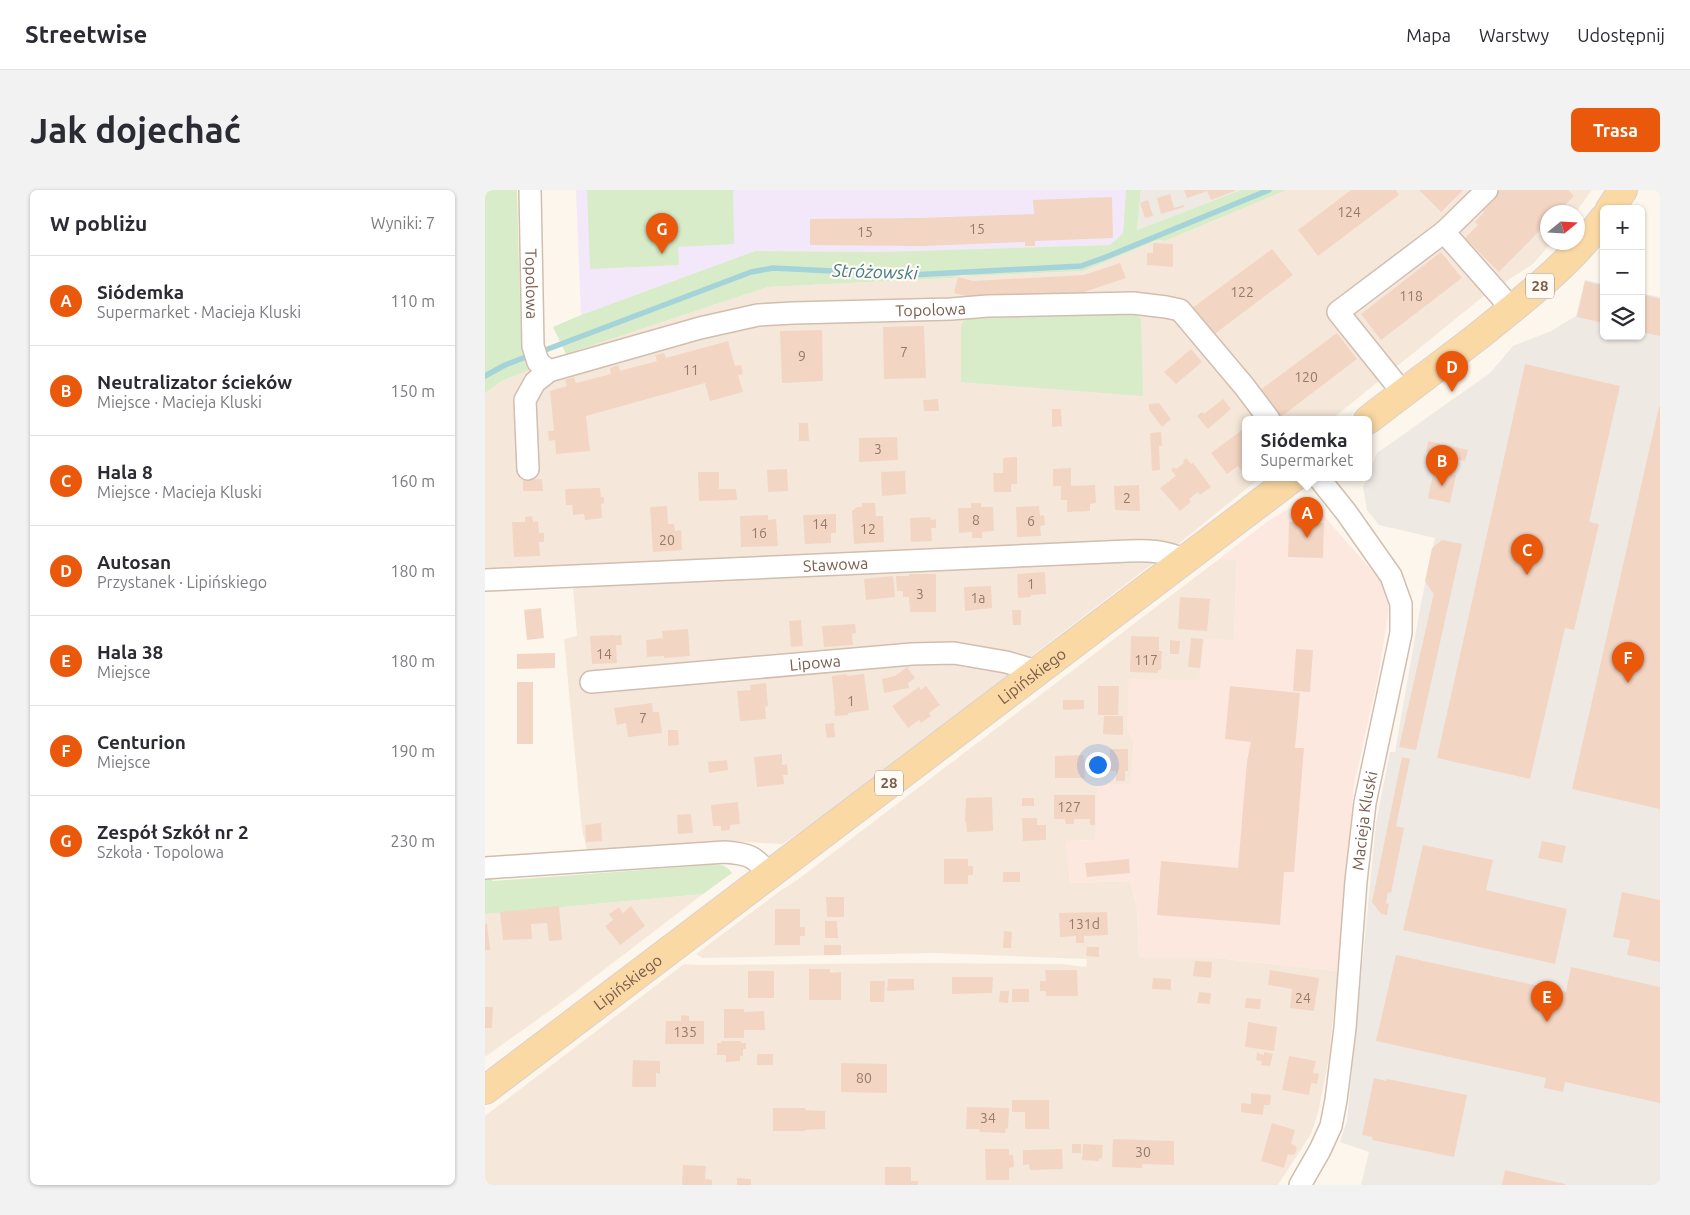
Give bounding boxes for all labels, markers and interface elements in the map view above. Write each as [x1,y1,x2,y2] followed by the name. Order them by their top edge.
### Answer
[25,21,147,48] text: Streetwise
[1406,25,1451,45] text: Mapa
[1479,25,1549,45] text: Warstwy
[1577,25,1665,45] text: Udostępnij
[1571,108,1660,152] button: Trasa
[30,110,241,150] text: Jak dojechać
[1337,204,1361,220] house number: 124
[1540,205,1585,250] north arrow
[1600,205,1645,340] map controls
[1600,205,1645,250] button: +
[50,211,147,235] text: W pobliżu
[646,213,678,254] pin: G
[371,214,435,232] text: Wyniki: 7
[969,221,985,237] house number: 15
[857,224,873,240] house number: 15
[522,249,541,319] street label: Topolowa
[1600,250,1645,295] button: −
[831,259,919,283] water label: Stróżowski
[1526,274,1554,298] road number: 28
[97,281,184,303] text: Siódemka
[1230,284,1254,300] house number: 122
[1399,288,1423,304] house number: 118
[60,292,72,310] text: A
[390,292,435,310] text: 110 m
[1600,295,1645,340] button: layers
[895,299,966,319] street label: Topolowa
[97,303,301,321] text: Supermarket · Macieja Kluski
[900,344,908,360] house number: 7
[798,348,806,364] house number: 9
[1436,351,1468,392] pin: D
[683,362,699,378] house number: 11
[1294,369,1318,385] house number: 120
[97,371,292,393] text: Neutralizator ścieków
[61,382,71,400] text: B
[390,382,435,400] text: 150 m
[97,393,262,411] text: Miejsce · Macieja Kluski
[1242,416,1372,481] popup
[1261,429,1348,451] text: Siódemka
[874,441,882,457] house number: 3
[1426,445,1458,486] pin: B
[1261,451,1353,469] text: Supermarket
[97,461,153,483] text: Hala 8
[61,472,71,490] text: C
[390,472,435,490] text: 160 m
[97,483,262,501] text: Miejsce · Macieja Kluski
[1123,490,1131,506] house number: 2
[1291,497,1323,538] pin: A
[972,512,980,528] house number: 8
[1027,513,1035,529] house number: 6
[812,516,828,532] house number: 14
[860,521,876,537] house number: 12
[751,525,767,541] house number: 16
[659,532,675,548] house number: 20
[1511,534,1543,575] pin: C
[97,551,171,573] text: Autosan
[803,554,869,575] street label: Stawowa
[60,562,72,580] text: D
[390,562,435,580] text: 180 m
[97,573,267,591] text: Przystanek · Lipińskiego
[1027,576,1035,592] house number: 1
[916,586,924,602] house number: 3
[970,590,986,606] house number: 1a
[97,641,163,663] text: Hala 38
[1612,642,1644,683] pin: F
[994,644,1069,707] street label: Lipińskiego
[596,646,612,662] house number: 14
[789,651,842,674] street label: Lipowa
[61,652,71,670] text: E
[390,652,435,670] text: 180 m
[1134,652,1158,668] house number: 117
[97,663,151,681] text: Miejsce
[847,693,855,709] house number: 1
[639,710,647,726] house number: 7
[97,731,186,753] text: Centurion
[62,742,71,760] text: F
[390,742,435,760] text: 190 m
[1085,752,1111,778] your location
[97,753,151,771] text: Miejsce
[1348,769,1381,871] street label: Macieja Kluski
[875,770,903,796] road number: 28
[1057,799,1081,815] house number: 127
[97,821,249,843] text: Zespół Szkół nr 2
[60,832,72,850] text: G
[390,832,435,850] text: 230 m
[97,843,224,861] text: Szkoła · Topolowa
[1068,916,1100,932] house number: 131d
[590,950,665,1013] street label: Lipińskiego
[1531,981,1563,1022] pin: E
[1295,990,1311,1006] house number: 24
[673,1024,697,1040] house number: 135
[856,1070,872,1086] house number: 80
[980,1110,996,1126] house number: 34
[1135,1144,1151,1160] house number: 30

